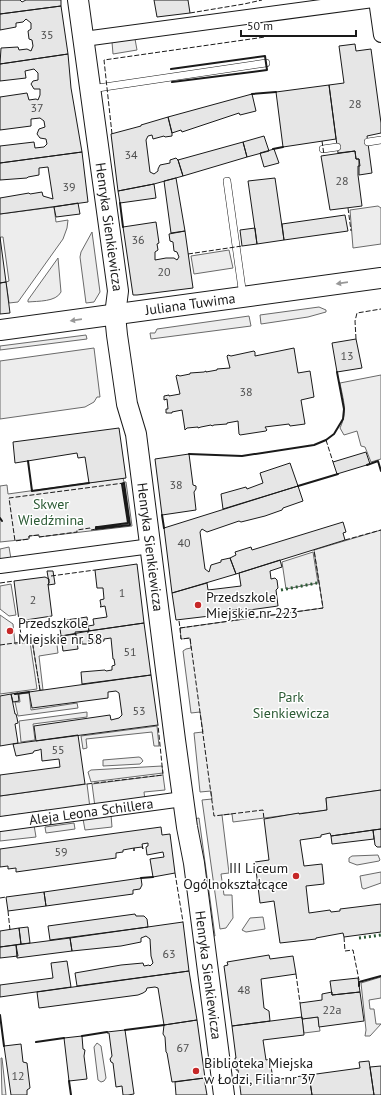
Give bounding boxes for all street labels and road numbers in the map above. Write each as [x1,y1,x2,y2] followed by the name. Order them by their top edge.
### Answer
[91,161,127,292] street label: Henryka Sienkiewicza
[143,289,236,319] street label: Juliana Tuwima
[133,482,168,613] street label: Henryka Sienkiewicza
[28,794,155,829] street label: Aleja Leona Schillera
[191,910,226,1041] street label: Henryka Sienkiewicza

